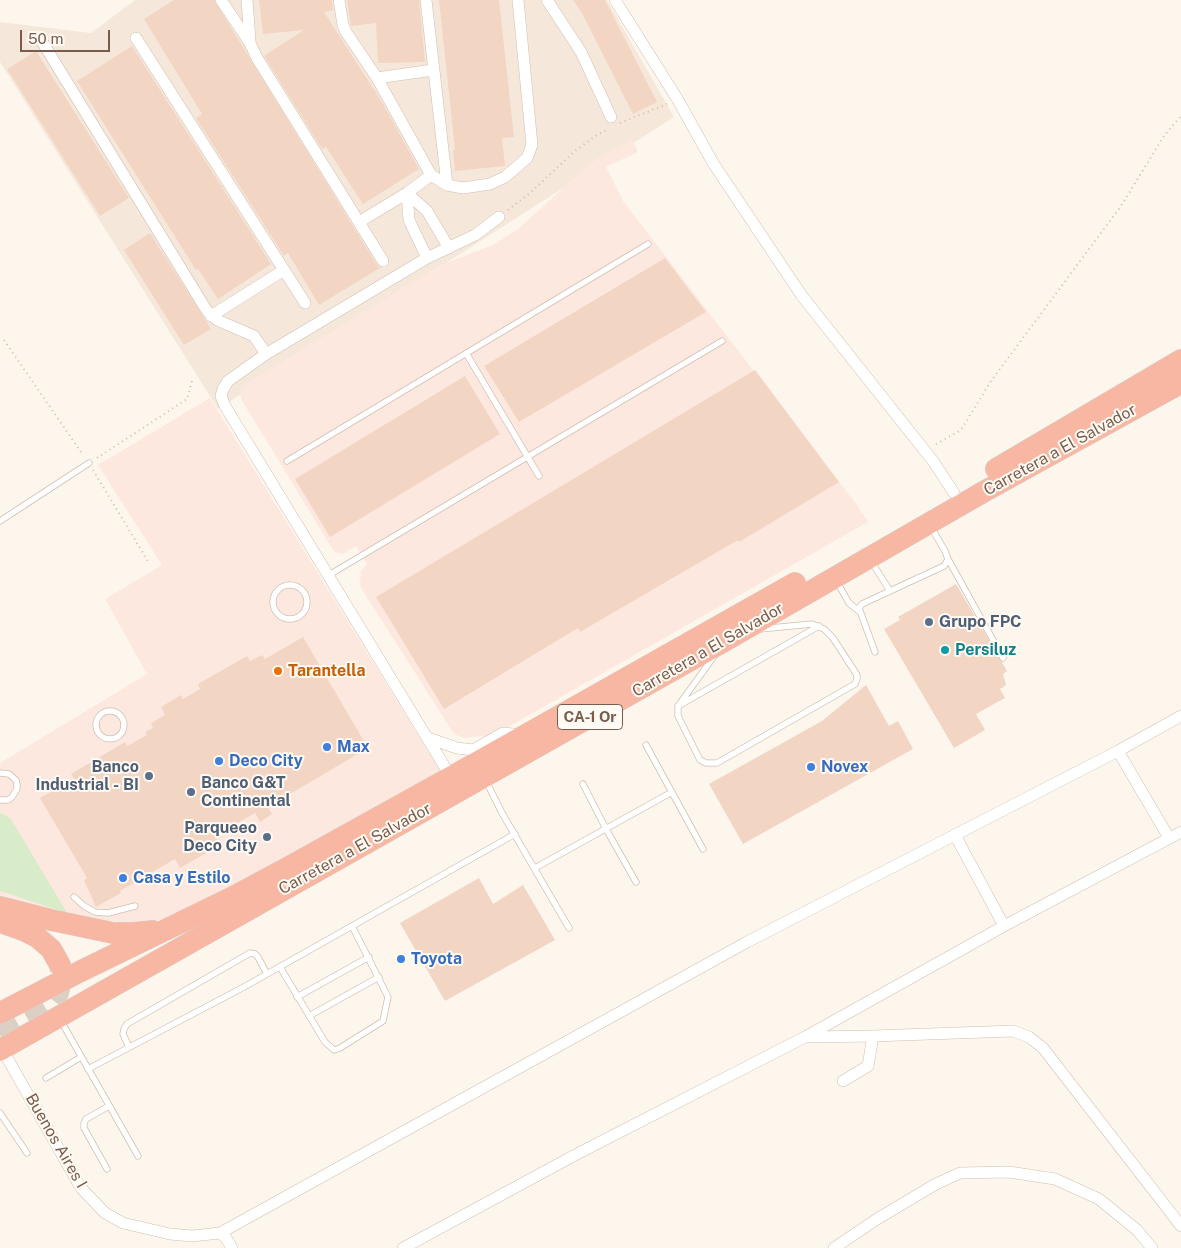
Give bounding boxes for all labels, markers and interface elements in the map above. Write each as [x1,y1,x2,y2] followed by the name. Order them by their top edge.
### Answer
[22,20,112,52] scale bar
[28,30,63,47] text: 50 m
[980,400,1140,500] street label: Carretera a El Salvador
[629,599,787,701] street label: Carretera a El Salvador
[939,612,1022,632] place label: Grupo FPC
[923,616,935,628] marker: Grupo FPC
[955,640,1016,660] place label: Persiluz
[939,644,951,656] marker: Persiluz
[288,661,366,681] place label: Tarantella
[272,665,284,677] marker: Tarantella
[558,704,622,730] road number: CA-1 Or
[337,737,370,757] place label: Max
[321,741,333,753] marker: Max
[229,751,303,771] place label: Deco City
[213,755,225,767] marker: Deco City
[35,757,139,795] place label: Banco Industrial - BI
[821,757,868,777] place label: Novex
[805,761,817,773] marker: Novex
[143,770,155,782] marker: Banco Industrial - BI
[201,773,291,811] place label: Banco G&T Continental
[185,786,197,798] marker: Banco G&T Continental
[275,799,435,899] street label: Carretera a El Salvador
[183,818,257,856] place label: Parqueeo Deco City
[261,831,273,843] marker: Parqueeo Deco City
[133,868,230,888] place label: Casa y Estilo
[117,872,129,884] marker: Casa y Estilo
[411,949,462,969] place label: Toyota
[395,953,407,965] marker: Toyota
[21,1090,91,1192] street label: Buenos Aires I

